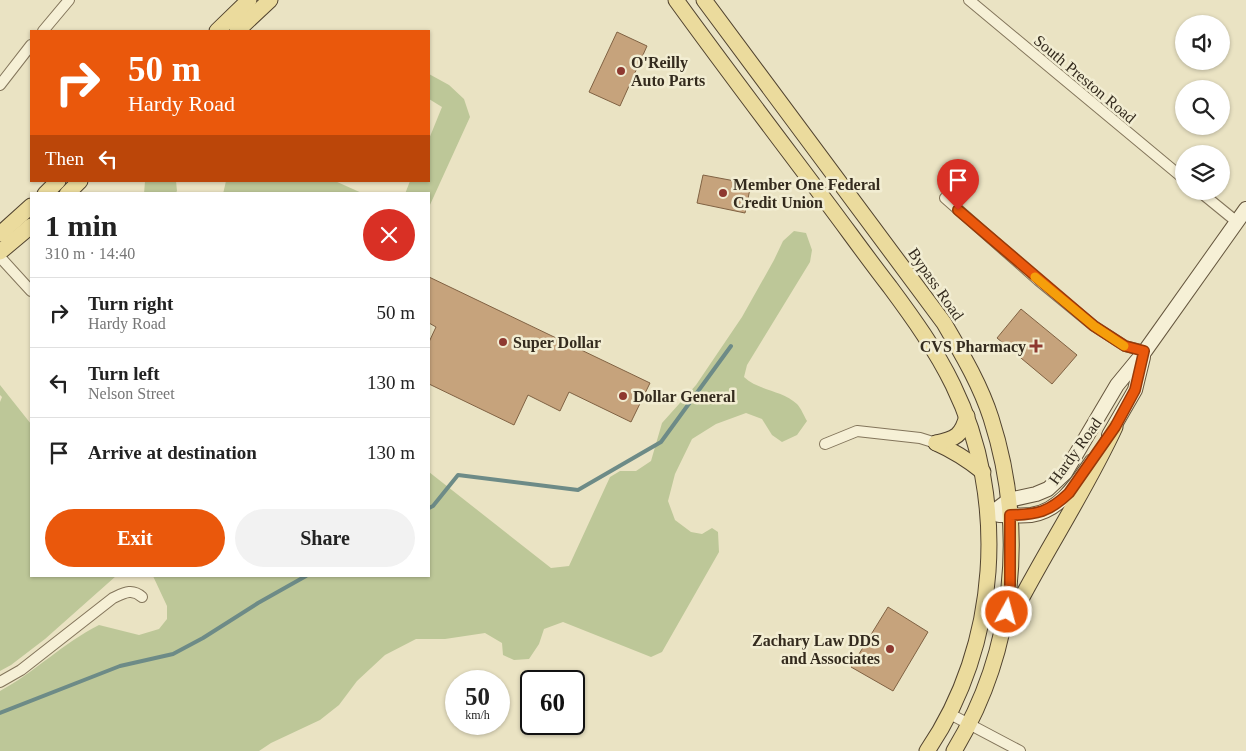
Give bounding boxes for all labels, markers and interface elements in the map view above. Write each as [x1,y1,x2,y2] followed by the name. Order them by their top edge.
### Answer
[1175,15,1230,200] map controls
[1175,15,1230,70] button: sound
[1031,32,1139,126] street label: South Preston Road
[45,50,110,115] icon: right
[128,50,201,89] text: 50 m
[631,54,705,89] place label: O'Reilly Auto Parts
[615,65,627,77] marker: O'Reilly Auto Parts
[1175,80,1230,135] button: search
[128,91,235,116] text: Hardy Road
[94,145,122,173] icon: left
[1175,145,1230,200] button: layers
[45,148,84,169] text: Then
[937,159,979,210] pin
[944,166,972,194] icon: arrive
[733,176,881,211] place label: Member One Federal Credit Union
[717,187,729,199] marker: Member One Federal Credit Union
[45,209,118,242] text: 1 min
[363,209,415,261] button: close
[45,245,135,262] text: 310 m · 14:40
[904,245,967,324] street label: Bypass Road
[88,293,173,314] text: Turn right
[45,299,73,327] icon: right
[376,302,415,323] text: 50 m
[88,315,166,332] text: Hardy Road
[513,334,601,352] place label: Super Dollar
[497,336,509,348] marker: Super Dollar
[920,338,1026,356] place label: CVS Pharmacy
[1030,340,1042,352] marker: CVS Pharmacy
[88,363,160,384] text: Turn left
[45,369,73,397] icon: left
[367,372,415,393] text: 130 m
[88,385,175,402] text: Nelson Street
[633,388,736,405] place label: Dollar General
[617,390,629,402] marker: Dollar General
[1045,415,1106,488] street label: Hardy Road
[45,439,73,467] icon: arrive
[88,442,257,463] text: Arrive at destination
[367,442,415,463] text: 130 m
[45,509,225,567] button: Exit
[235,509,415,567] button: Share
[980,585,1032,637] position arrow
[752,632,880,667] place label: Zachary Law DDS and Associates
[884,643,896,655] marker: Zachary Law DDS and Associates
[520,670,585,735] speed limit sign: 60
[465,683,490,710] text: 50
[465,708,490,722] text: km/h

